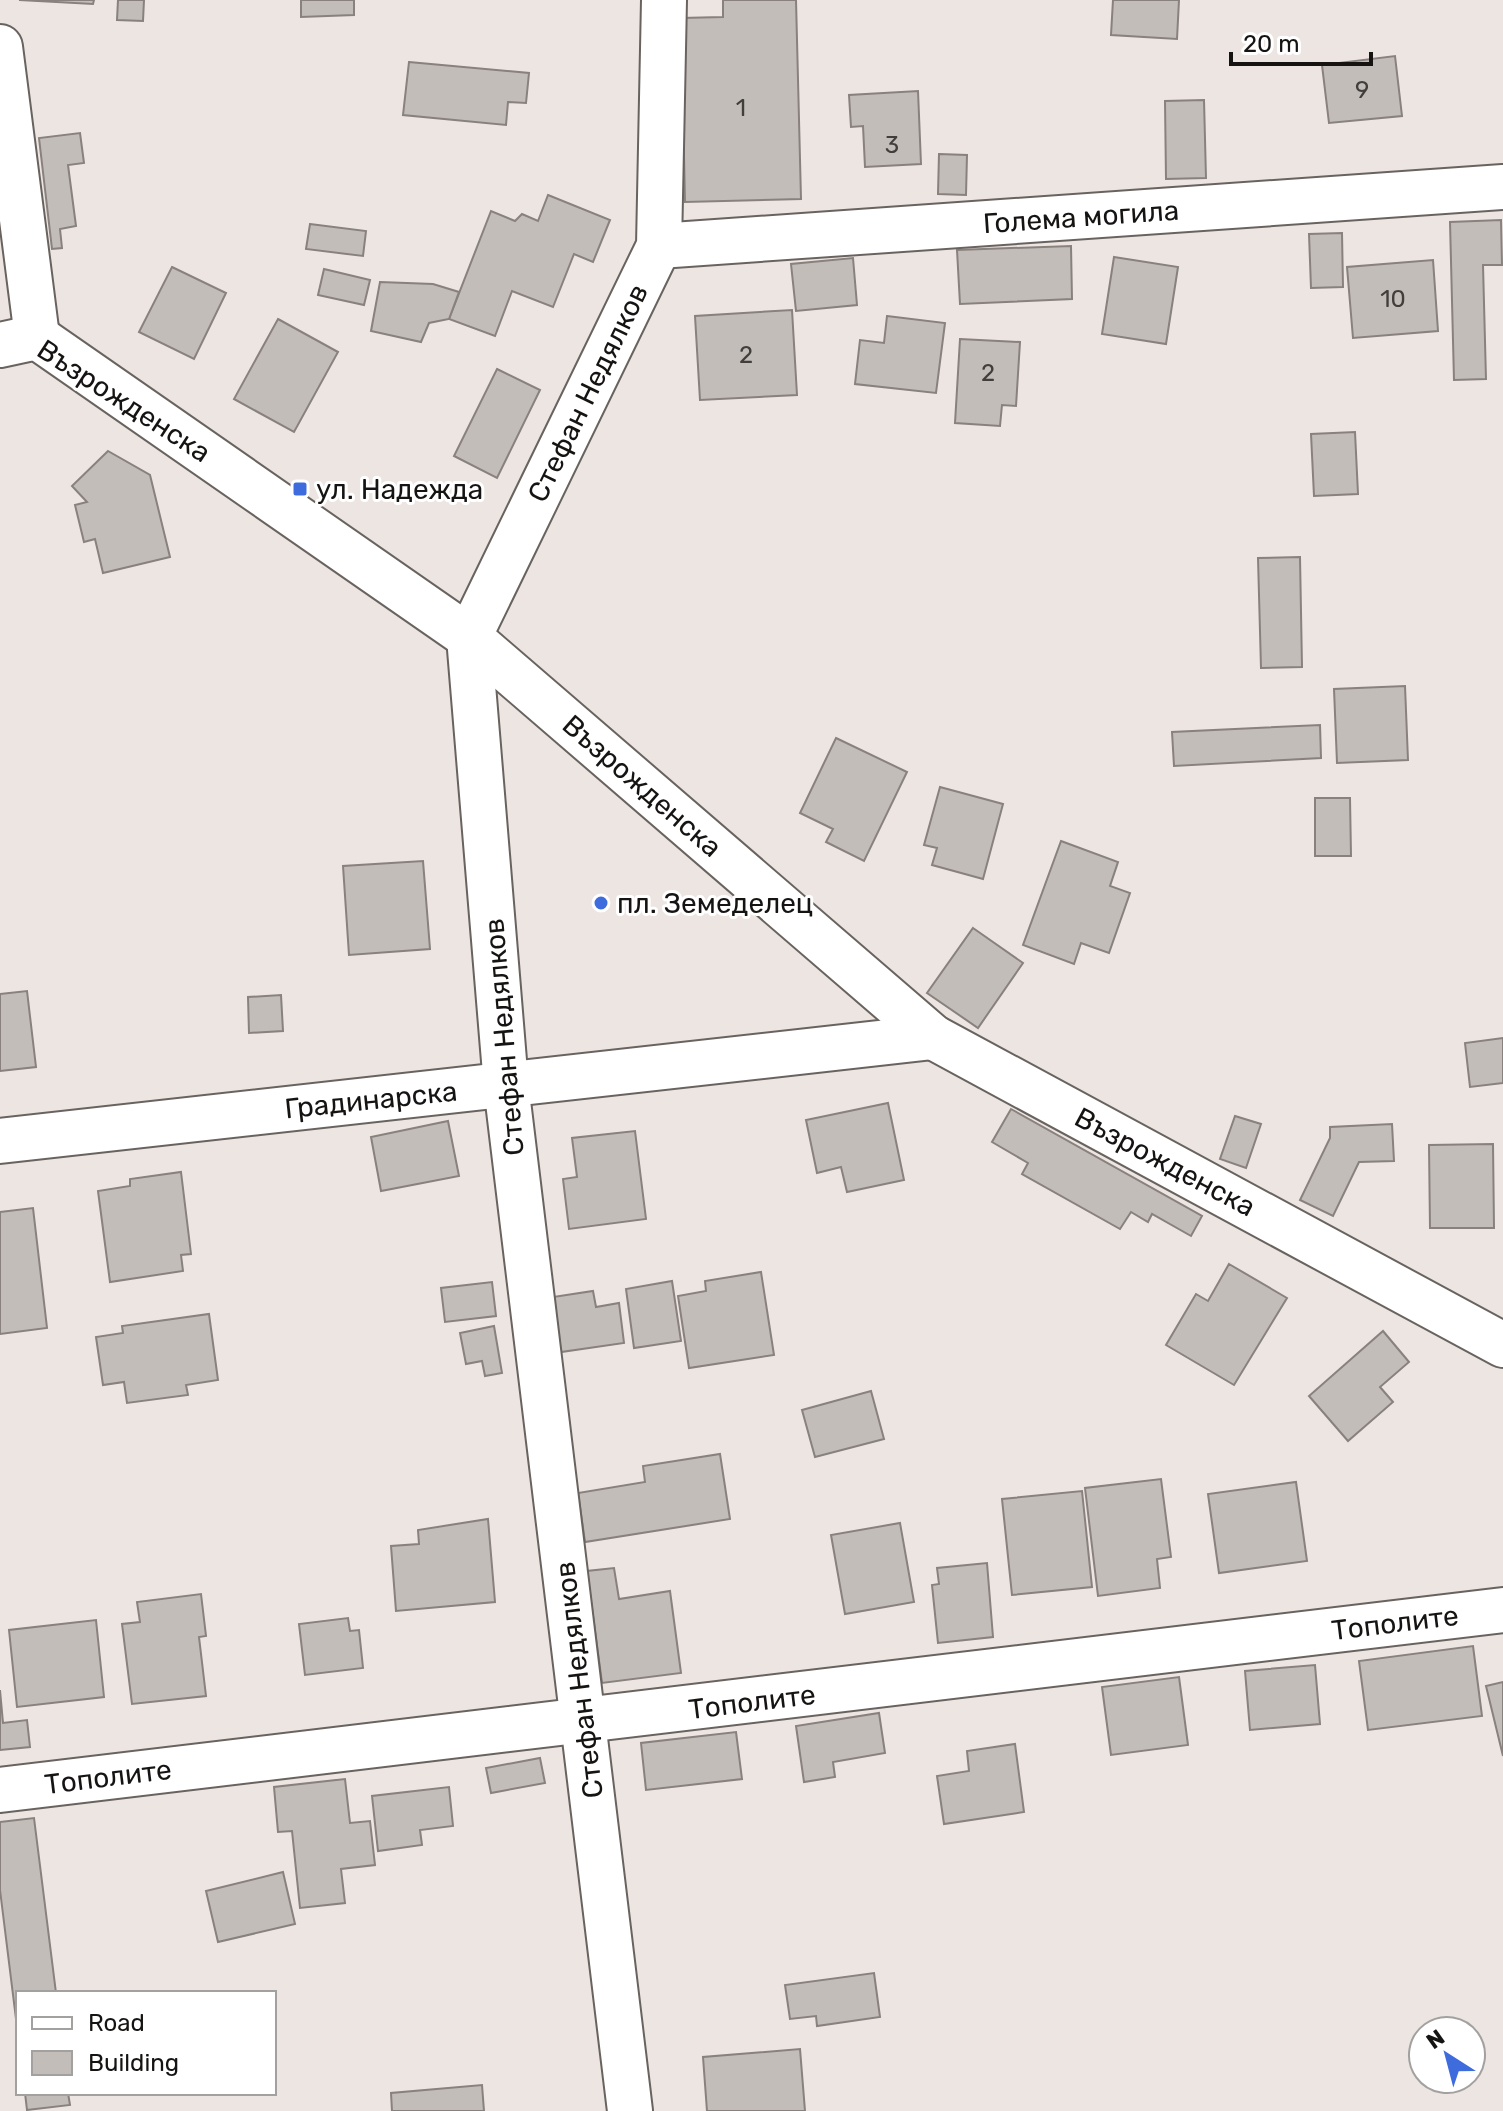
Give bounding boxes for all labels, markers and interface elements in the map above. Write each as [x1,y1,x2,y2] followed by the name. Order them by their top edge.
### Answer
[1231,16,1371,66] scale bar
[1243,30,1300,58] text: 20 m
[1355,76,1369,104] house number: 9
[736,94,746,122] house number: 1
[885,131,899,159] house number: 3
[982,194,1180,240] street label: Голема могила
[521,279,655,507] street label: Стефан Недялков
[1380,285,1406,313] house number: 10
[31,333,217,469] street label: Възрожденска
[739,341,753,369] house number: 2
[981,359,995,387] house number: 2
[316,473,483,506] place label: ул. Надежда
[291,480,309,498] marker: ул. Надежда
[556,708,728,864] street label: Възрожденска
[617,887,813,920] place label: пл. Земеделец
[592,894,610,912] marker: пл. Земеделец
[477,917,531,1157] street label: Стефан Недялков
[283,1075,459,1125] street label: Градинарска
[1069,1101,1261,1223] street label: Възрожденска
[548,1560,610,1800] street label: Стефан Недялков
[1329,1599,1461,1647] street label: Тополите
[686,1678,818,1726] street label: Тополите
[42,1753,174,1801] street label: Тополите
[16,1991,276,2095] legend
[88,2009,145,2037] text: Road
[1407,2015,1487,2095] north arrow
[1421,2024,1450,2055] text: N
[88,2049,179,2077] text: Building

